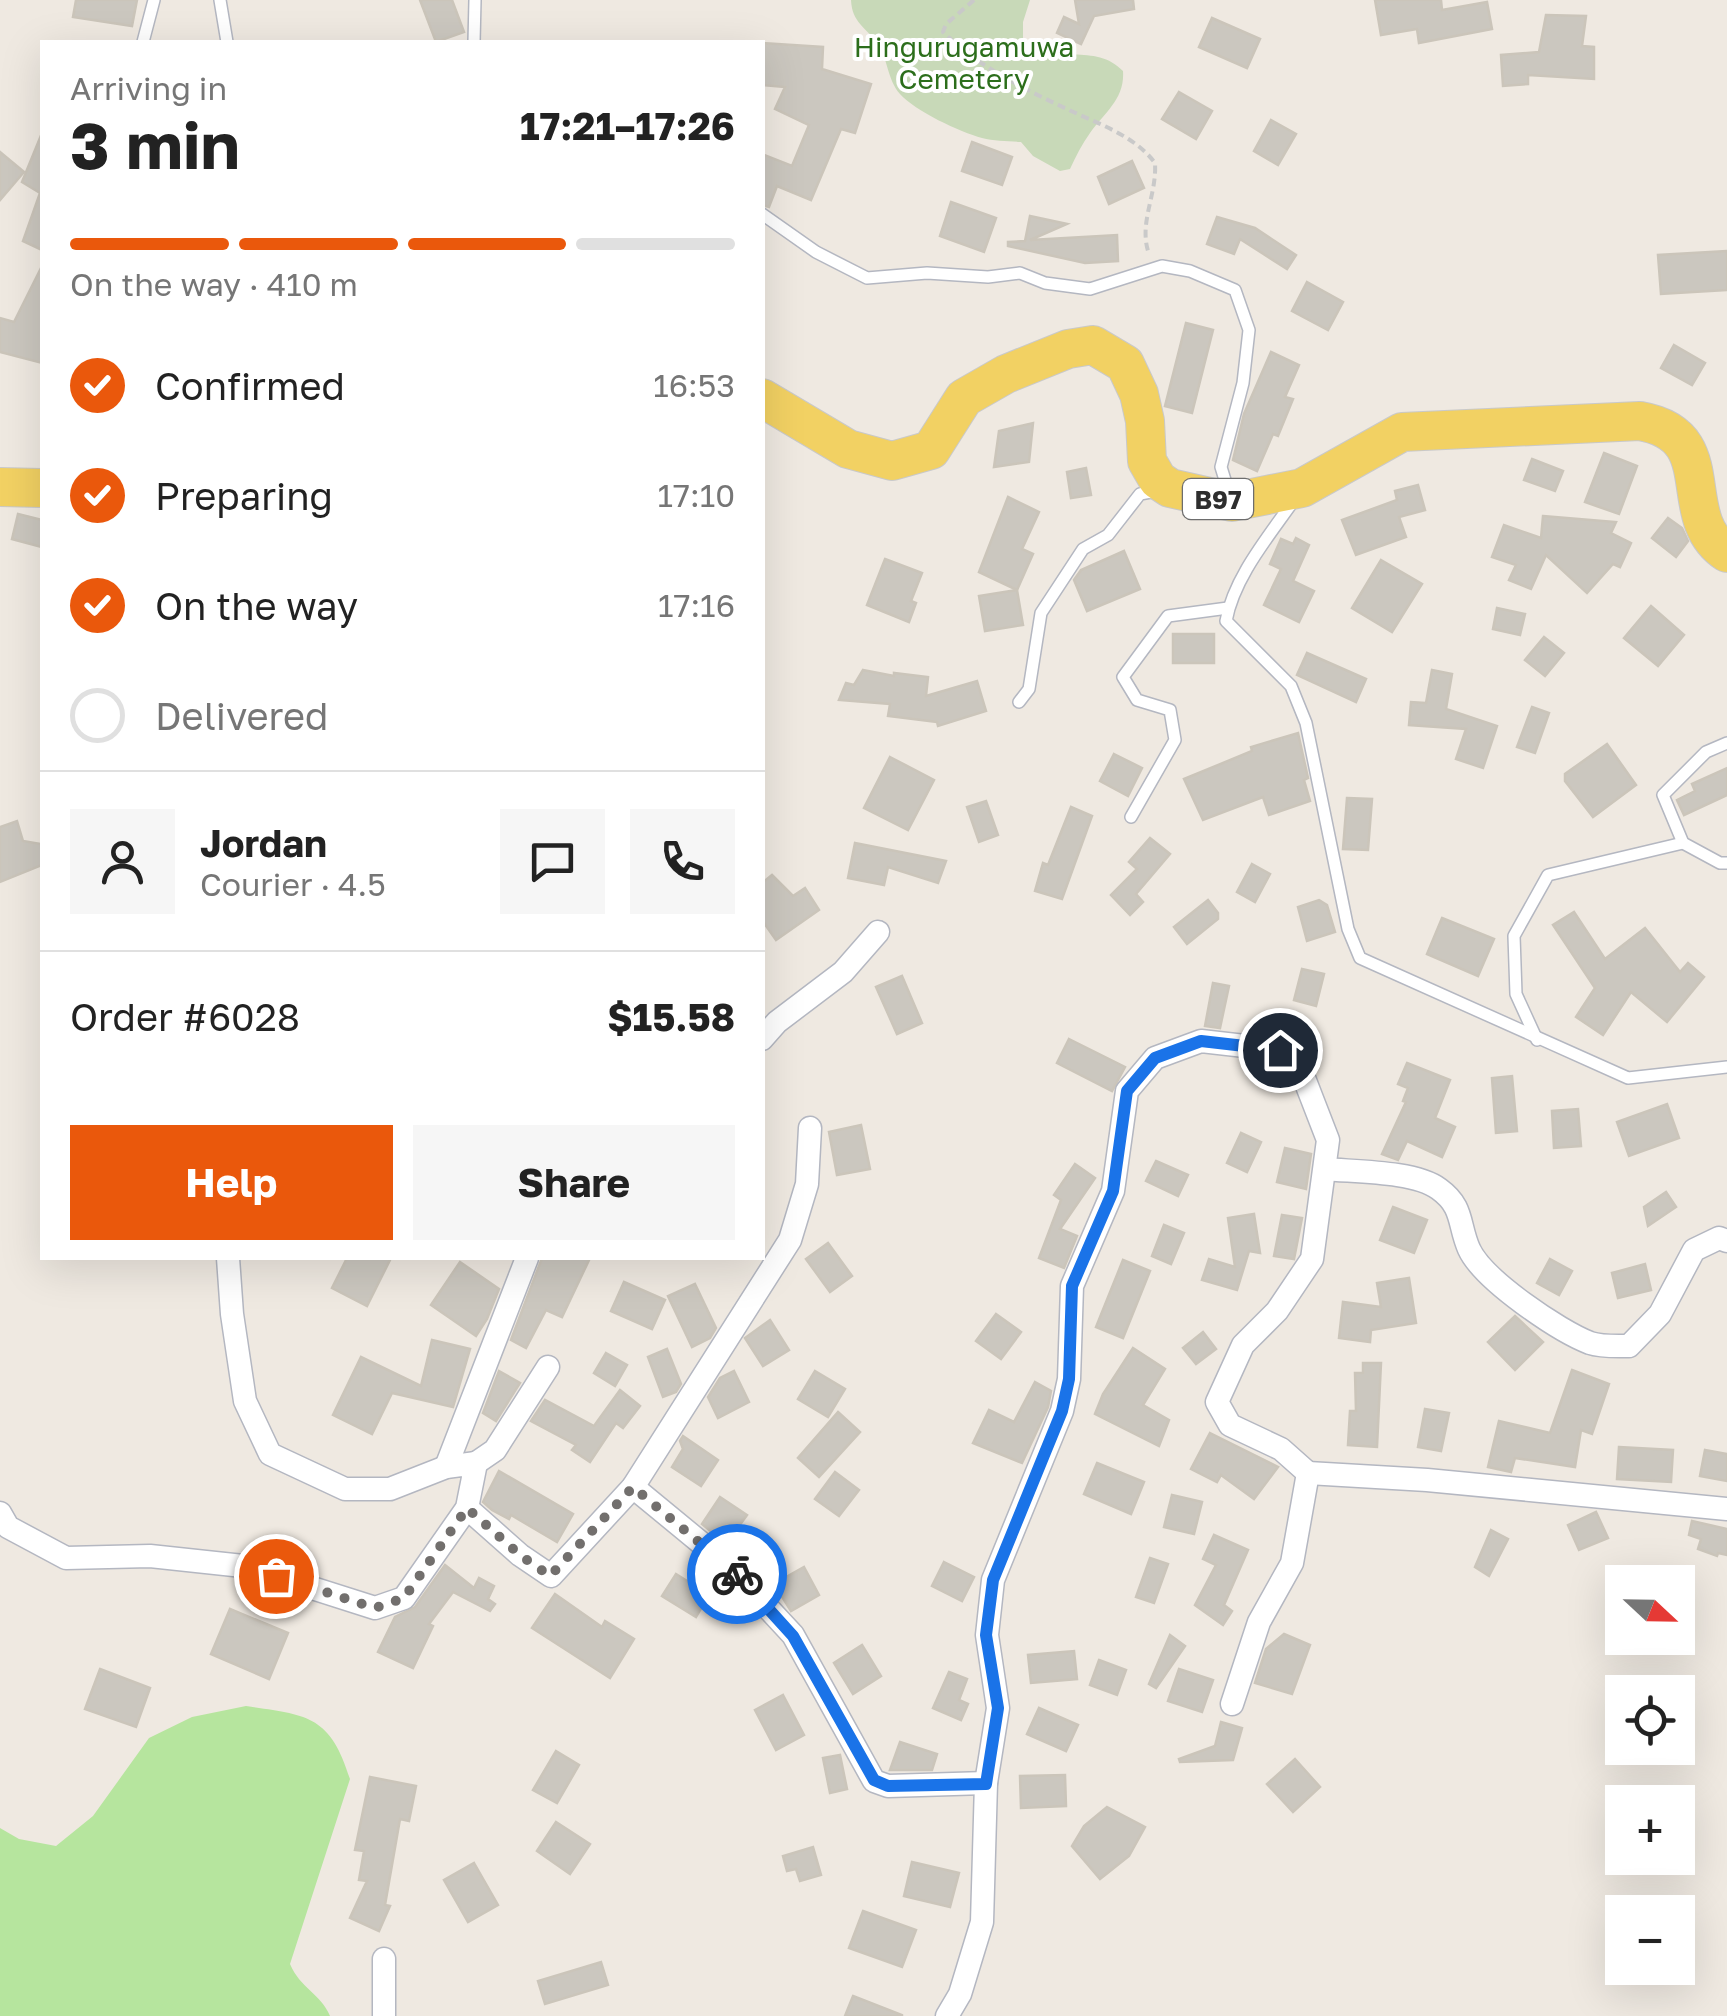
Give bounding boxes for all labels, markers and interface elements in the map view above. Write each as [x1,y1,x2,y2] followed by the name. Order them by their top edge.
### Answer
[854,30,1074,95] park label: Hingurugamuwa Cemetery
[70,69,227,107] text: Arriving in
[520,103,735,148] text: 17:21–17:26
[70,105,240,183] text: 3 min
[70,265,358,303] text: On the way · 410 m
[70,358,125,413] icon: check
[155,363,345,408] text: Confirmed
[653,366,735,404] text: 16:53
[70,468,125,523] icon: check
[155,473,333,518] text: Preparing
[658,476,735,514] text: 17:10
[1183,479,1253,519] road number: B97
[70,578,125,633] icon: check
[155,583,358,628] text: On the way
[658,586,735,624] text: 17:16
[155,693,328,738] text: Delivered
[70,809,175,914] button: person
[500,809,605,914] button: chat
[630,809,735,914] button: phone
[200,820,327,865] text: Jordan
[200,865,386,903] text: Courier · 4.5
[70,994,300,1039] text: Order #6028
[607,994,735,1039] text: $15.58
[1238,1008,1323,1093] pin
[1253,1023,1308,1078] icon: home
[70,1125,393,1240] button: Help
[413,1125,735,1240] button: Share
[687,1524,787,1624] courier
[234,1534,319,1619] pin
[710,1547,765,1602] icon: bike
[249,1549,304,1604] icon: bag
[1605,1565,1695,1655] north arrow
[1605,1565,1695,1985] map controls
[1605,1675,1695,1765] button: locate
[1605,1785,1695,1875] button: +
[1605,1895,1695,1985] button: −

